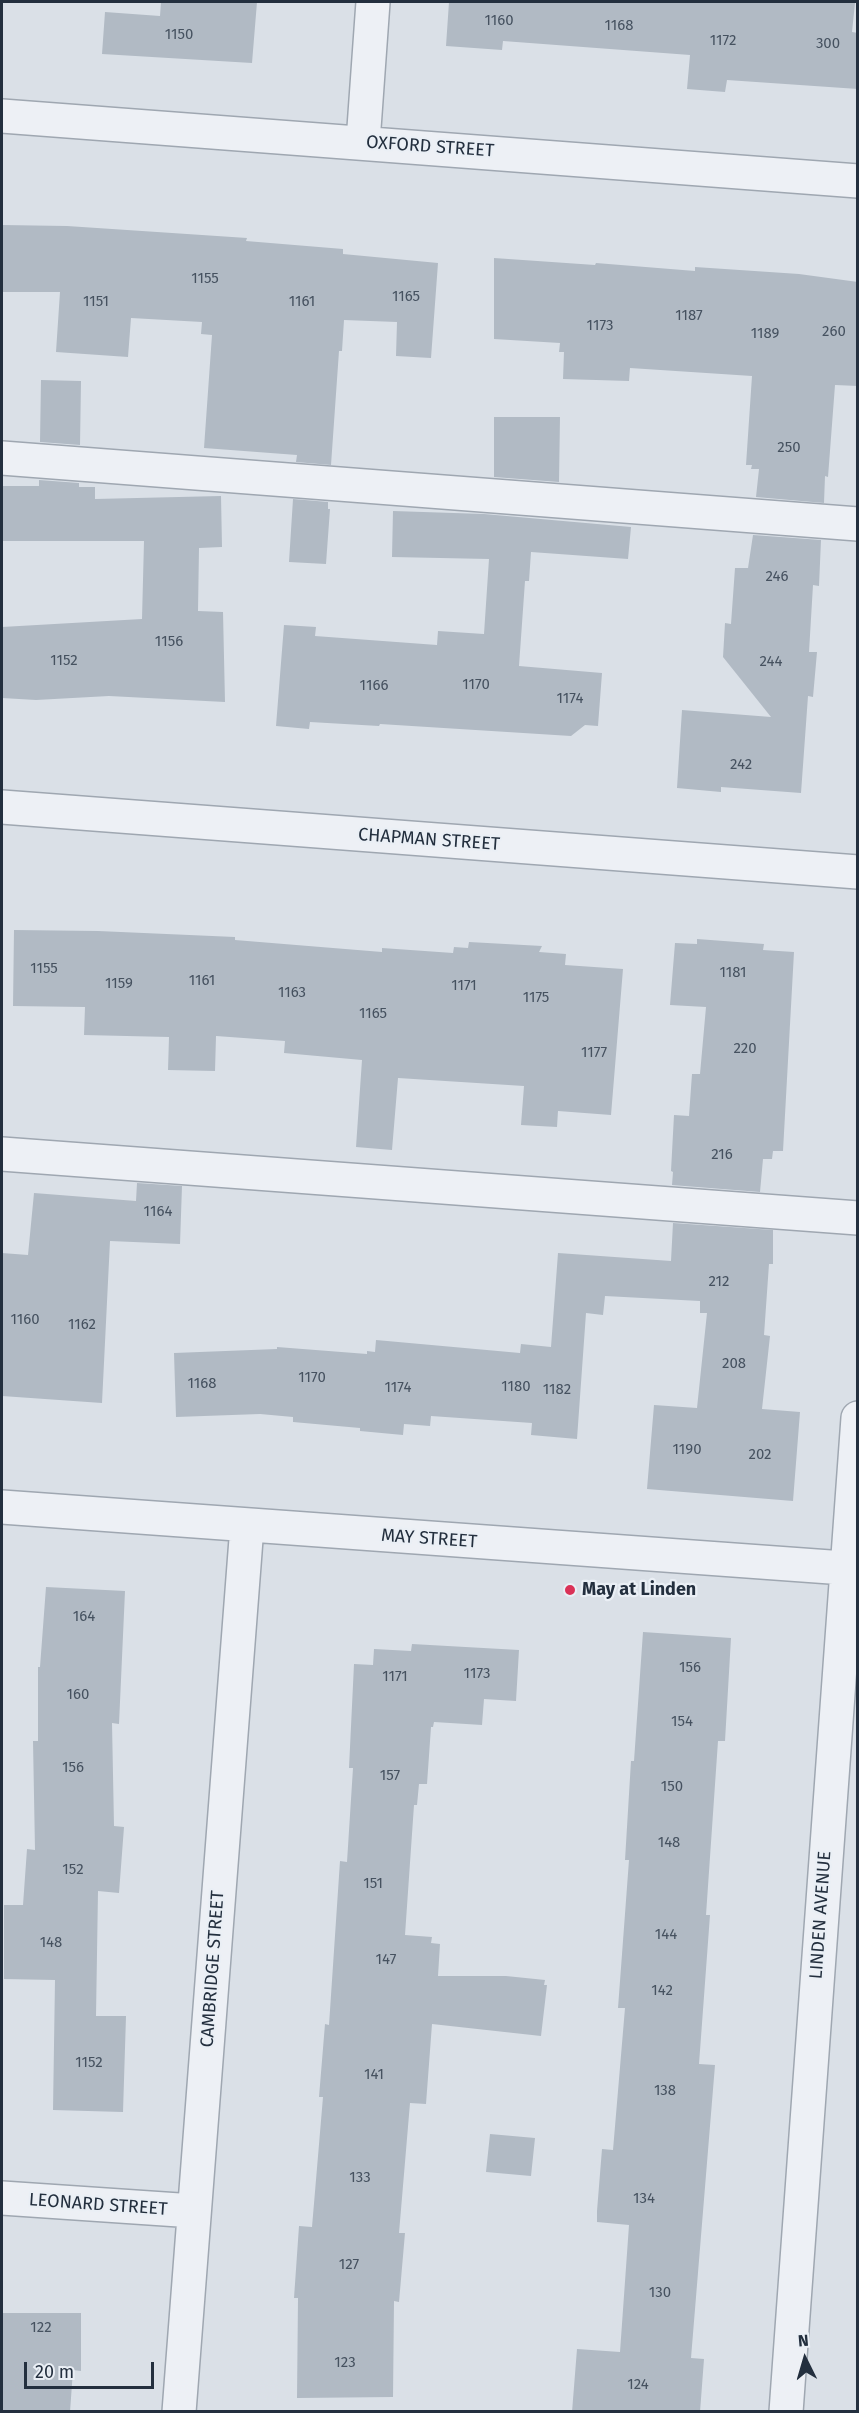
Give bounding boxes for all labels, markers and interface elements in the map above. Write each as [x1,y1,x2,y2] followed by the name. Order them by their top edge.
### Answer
[484,12,514,30] house number: 1160
[604,17,634,35] house number: 1168
[165,26,193,44] house number: 1150
[710,32,736,50] house number: 1172
[816,35,840,53] house number: 300
[365,132,495,162] street label: OXFORD STREET
[191,270,219,288] house number: 1155
[392,288,420,306] house number: 1165
[83,293,109,311] house number: 1151
[289,293,315,311] house number: 1161
[675,307,703,325] house number: 1187
[587,317,613,335] house number: 1173
[822,323,846,341] house number: 260
[751,325,779,343] house number: 1189
[777,439,801,457] house number: 250
[766,568,788,586] house number: 246
[155,633,183,651] house number: 1156
[50,652,78,670] house number: 1152
[760,653,782,671] house number: 244
[462,676,490,694] house number: 1170
[360,677,388,695] house number: 1166
[557,690,583,708] house number: 1174
[730,756,752,774] house number: 242
[357,824,501,856] street label: CHAPMAN STREET
[30,960,58,978] house number: 1155
[719,964,747,982] house number: 1181
[189,972,215,990] house number: 1161
[105,975,133,993] house number: 1159
[451,977,477,995] house number: 1171
[278,984,306,1002] house number: 1163
[523,989,549,1007] house number: 1175
[359,1005,387,1023] house number: 1165
[733,1040,757,1058] house number: 220
[581,1044,607,1062] house number: 1177
[711,1146,733,1164] house number: 216
[144,1203,172,1221] house number: 1164
[709,1273,729,1291] house number: 212
[10,1311,40,1329] house number: 1160
[68,1316,96,1334] house number: 1162
[722,1355,746,1373] house number: 208
[298,1369,326,1387] house number: 1170
[187,1375,217,1393] house number: 1168
[501,1378,531,1396] house number: 1180
[385,1379,411,1397] house number: 1174
[543,1381,571,1399] house number: 1182
[672,1441,702,1459] house number: 1190
[748,1446,772,1464] house number: 202
[380,1525,478,1553] street label: MAY STREET
[582,1579,696,1601] place label: May at Linden
[563,1583,577,1597] marker: May at Linden
[73,1608,95,1626] house number: 164
[679,1659,701,1677] house number: 156
[464,1665,490,1683] house number: 1173
[382,1668,408,1686] house number: 1171
[67,1686,89,1704] house number: 160
[671,1713,693,1731] house number: 154
[62,1759,84,1777] house number: 156
[380,1767,400,1785] house number: 157
[661,1778,683,1796] house number: 150
[658,1834,680,1852] house number: 148
[806,1850,836,1980] street label: LINDEN AVENUE
[62,1861,84,1879] house number: 152
[363,1875,383,1893] house number: 151
[197,1890,229,2048] street label: CAMBRIDGE STREET
[655,1926,677,1944] house number: 144
[40,1934,62,1952] house number: 148
[376,1951,396,1969] house number: 147
[651,1982,673,2000] house number: 142
[75,2054,103,2072] house number: 1152
[364,2066,384,2084] house number: 141
[654,2082,676,2100] house number: 138
[349,2169,371,2187] house number: 133
[28,2189,168,2221] street label: LEONARD STREET
[633,2190,655,2208] house number: 134
[339,2256,359,2274] house number: 127
[649,2284,671,2302] house number: 130
[30,2319,52,2337] house number: 122
[775,2329,835,2389] north arrow
[797,2331,809,2350] text: N
[27,2350,158,2388] scale bar
[334,2354,356,2372] house number: 123
[35,2361,74,2383] text: 20 m
[627,2376,649,2394] house number: 124

